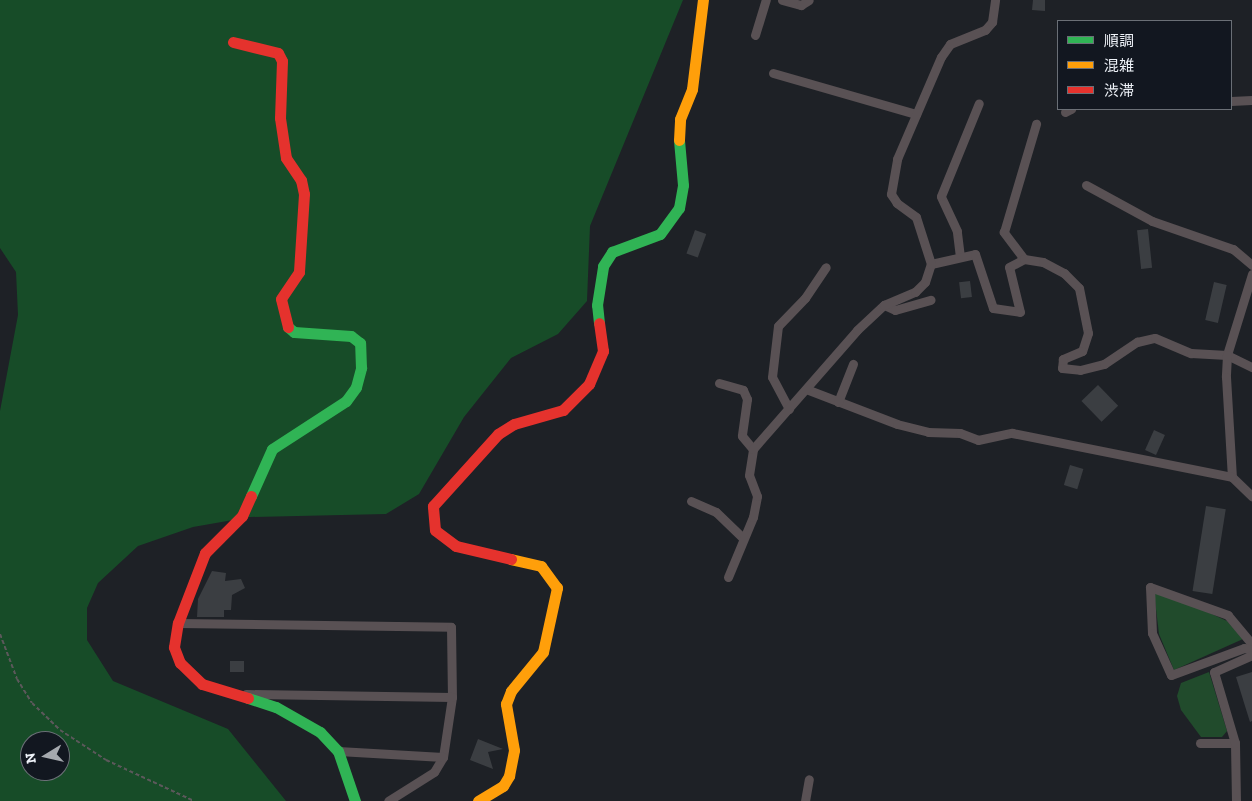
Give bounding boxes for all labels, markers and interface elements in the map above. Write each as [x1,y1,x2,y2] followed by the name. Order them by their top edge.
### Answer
[1057,20,1232,110] legend
[1104,32,1134,50] text: 順調
[1104,57,1134,75] text: 混雑
[1104,82,1134,100] text: 渋滞
[20,731,70,781] north arrow
[21,752,40,765] text: N

